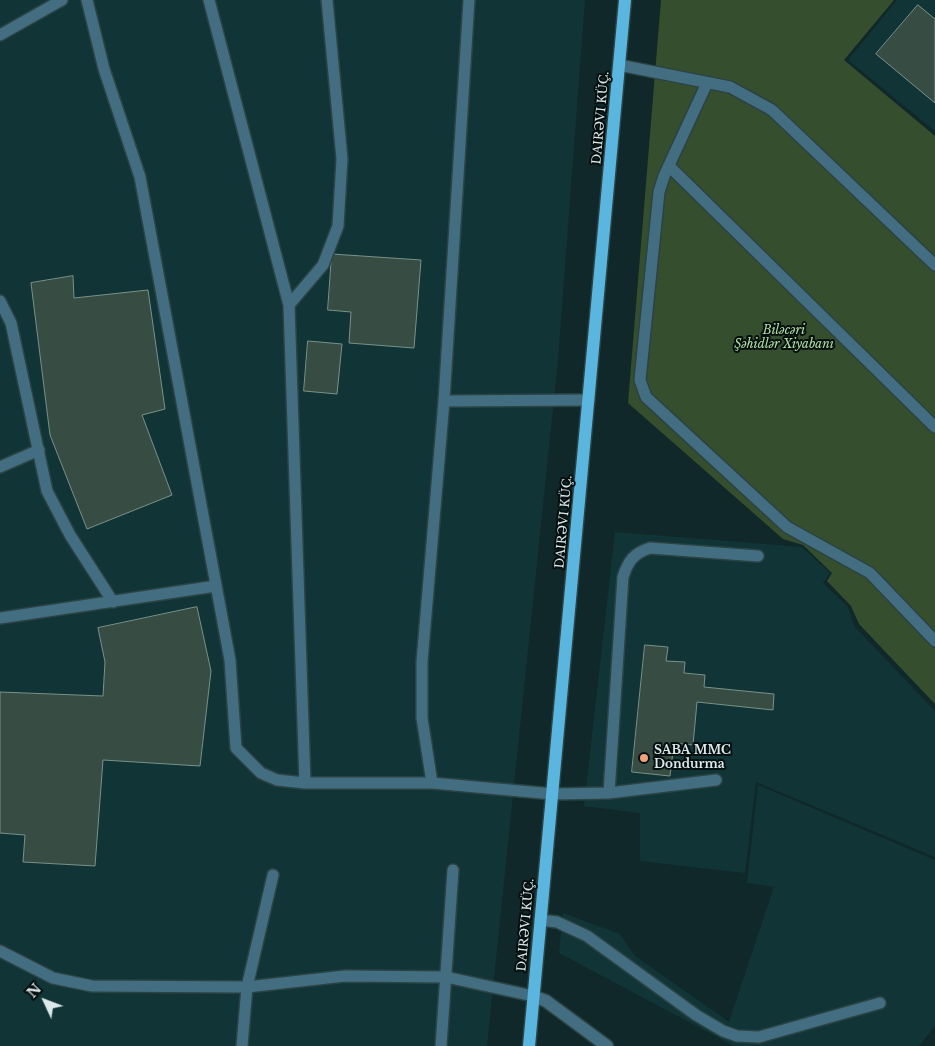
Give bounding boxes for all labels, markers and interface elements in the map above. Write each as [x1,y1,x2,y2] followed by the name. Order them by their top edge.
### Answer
[590,71,612,165] street label: DAIRƏVI KÜÇ.
[734,324,834,352] park label: Biləcəri Şəhidlər Xiyabanı
[553,475,575,569] street label: DAIRƏVI KÜÇ.
[654,744,731,772] place label: SABA MMC Dondurma
[638,752,650,764] marker: SABA MMC Dondurma
[515,878,537,972] street label: DAIRƏVI KÜÇ.
[20,976,70,1026] north arrow
[23,980,45,1002] text: N

